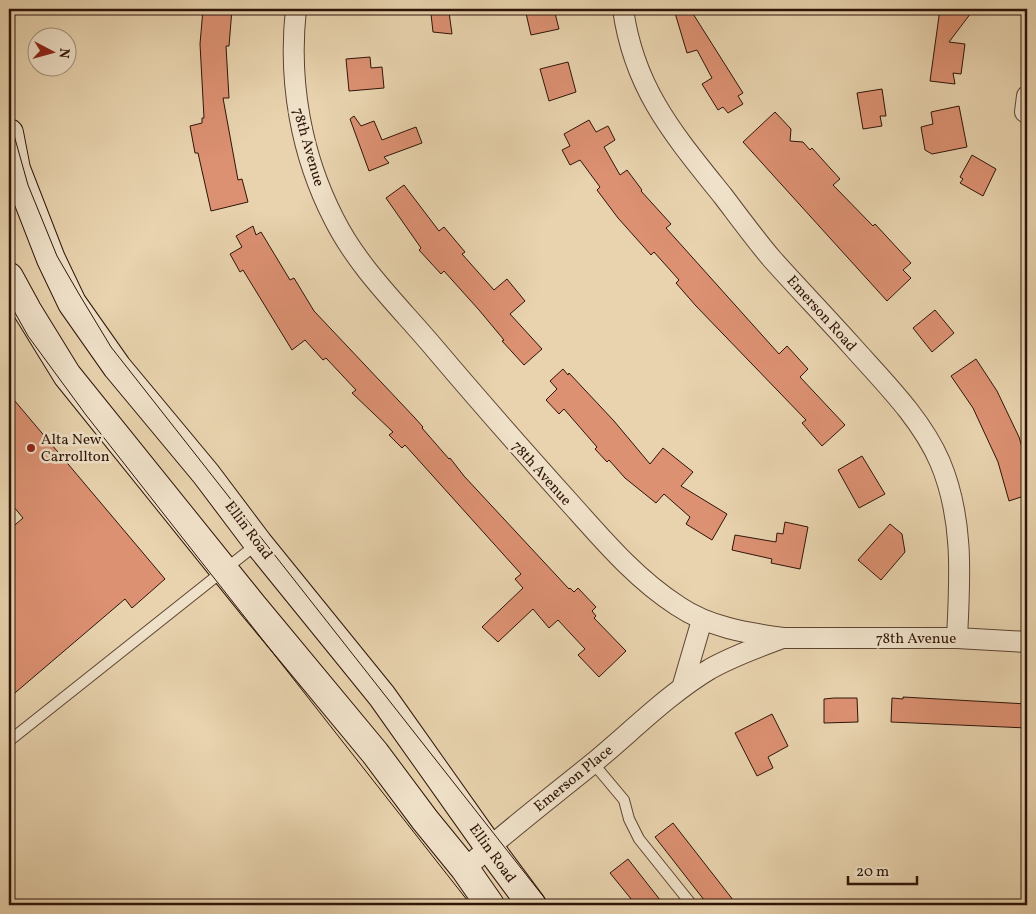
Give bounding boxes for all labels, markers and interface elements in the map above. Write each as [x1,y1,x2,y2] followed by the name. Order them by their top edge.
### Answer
[28,28,78,78] north arrow
[53,47,73,59] text: N
[286,106,329,189] street label: 78th Avenue
[781,271,861,357] street label: Emerson Road
[41,430,110,468] place label: Alta New Carrollton
[506,437,576,511] street label: 78th Avenue
[25,442,37,454] marker: Alta New Carrollton
[219,497,277,565] street label: Ellin Road
[876,629,956,650] street label: 78th Avenue
[530,741,618,818] street label: Emerson Place
[463,820,520,888] street label: Ellin Road
[848,854,917,886] scale bar
[856,862,889,883] text: 20 m

